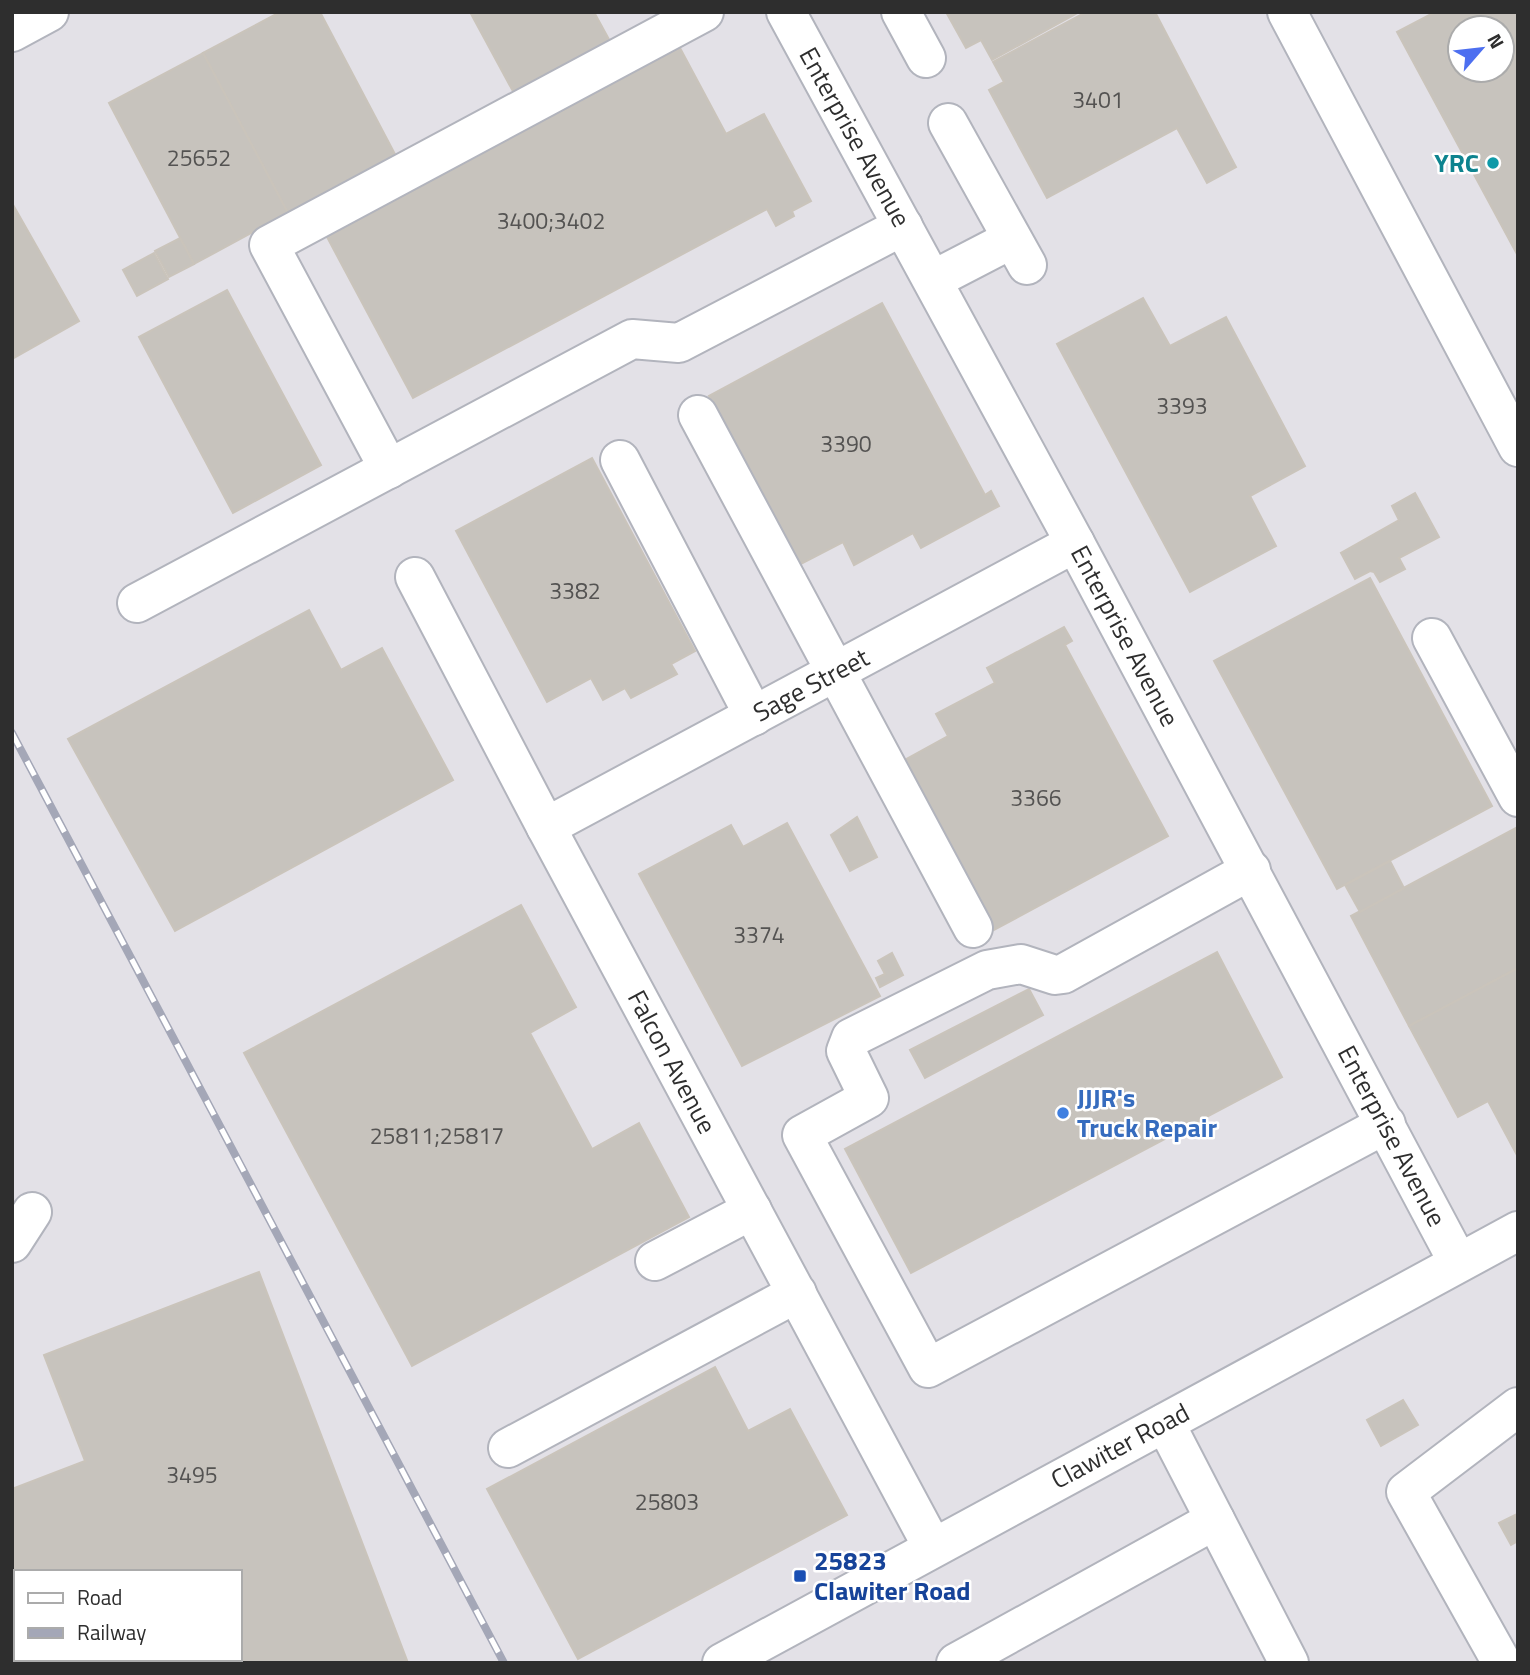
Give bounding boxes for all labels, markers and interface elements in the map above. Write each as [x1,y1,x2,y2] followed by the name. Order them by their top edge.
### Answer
[1446,14,1516,84] north arrow
[1481,28,1512,53] text: N
[790,40,921,234] street label: Enterprise Avenue
[1072,82,1124,117] house number: 3401
[167,140,231,175] house number: 25652
[1434,143,1479,182] place label: YRC
[1485,155,1501,171] marker: YRC
[497,203,605,238] house number: 3400;3402
[1156,388,1208,423] house number: 3393
[820,426,872,461] house number: 3390
[1061,538,1190,733] street label: Enterprise Avenue
[549,573,601,608] house number: 3382
[746,638,876,731] street label: Sage Street
[1010,780,1062,815] house number: 3366
[733,917,785,952] house number: 3374
[618,983,727,1141] street label: Falcon Avenue
[1328,1038,1457,1233] street label: Enterprise Avenue
[1077,1078,1217,1147] place label: JJJR's Truck Repair
[1055,1105,1071,1121] marker: JJJR's Truck Repair
[370,1118,504,1153] house number: 25811;25817
[1044,1393,1196,1498] street label: Clawiter Road
[166,1457,218,1492] house number: 3495
[635,1484,699,1519] house number: 25803
[814,1541,971,1610] place label: 25823 Clawiter Road
[792,1568,808,1584] marker: 25823 Clawiter Road
[14,1570,242,1661] legend
[77,1581,122,1613] text: Road
[77,1616,146,1648] text: Railway

